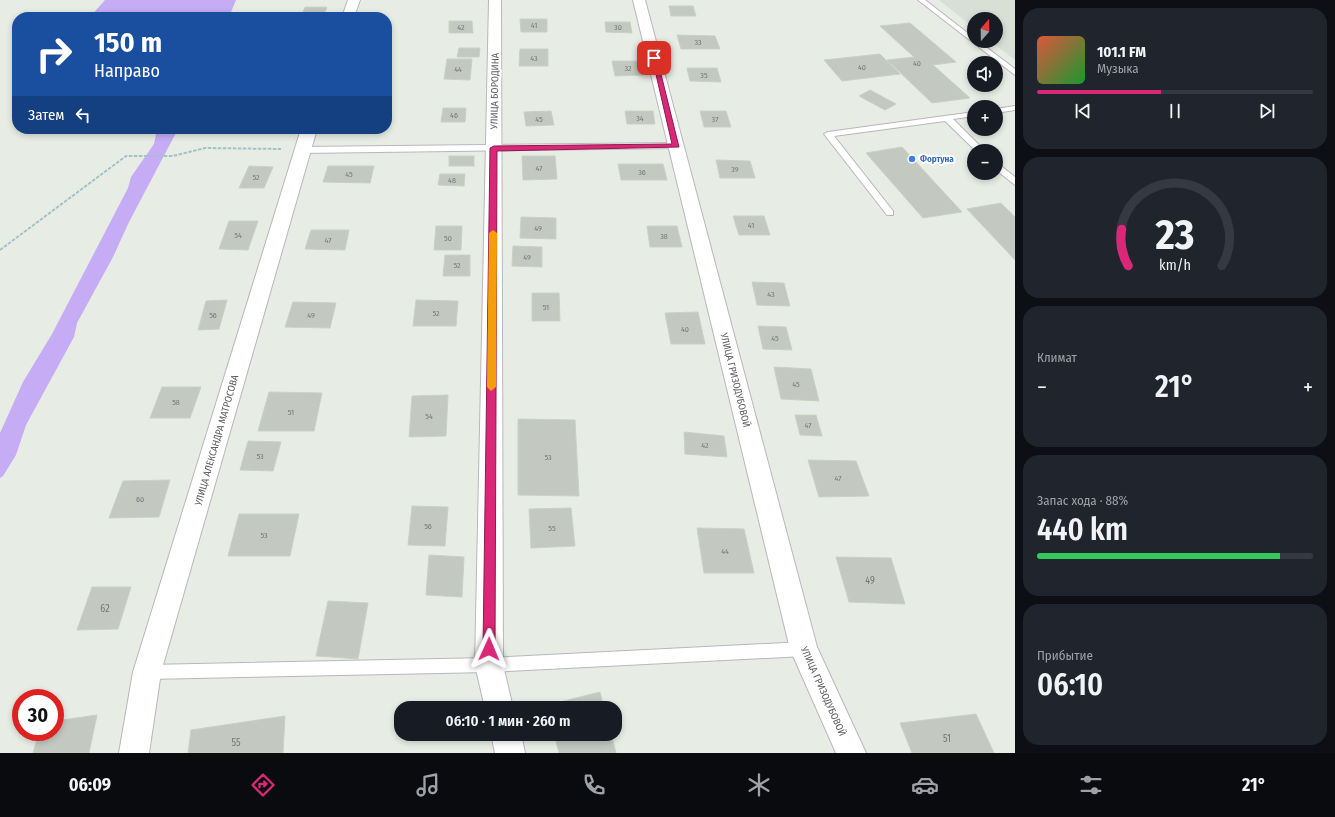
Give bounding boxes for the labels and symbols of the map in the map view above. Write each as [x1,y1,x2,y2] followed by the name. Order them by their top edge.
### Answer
[967,12,1003,48] north arrow
[531,21,537,30] house number: 41
[457,23,465,32] house number: 42
[614,23,622,32] house number: 30
[694,38,702,47] house number: 33
[637,41,671,75] pin
[488,52,502,130] street label: УЛИЦА БОРОДИНА
[530,54,538,63] house number: 43
[913,59,921,68] house number: 40
[858,63,866,72] house number: 40
[624,64,632,73] house number: 32
[454,65,462,74] house number: 44
[700,71,708,80] house number: 35
[450,111,458,120] house number: 46
[636,114,644,123] house number: 34
[535,115,543,124] house number: 45
[712,115,719,124] house number: 37
[907,154,917,164] marker: Фортуна
[920,154,954,164] place label: Фортуна
[536,164,543,173] house number: 47
[731,165,739,174] house number: 39
[638,168,646,177] house number: 36
[345,170,353,179] house number: 45
[252,173,260,182] house number: 52
[448,176,456,185] house number: 48
[748,221,754,230] house number: 41
[534,224,542,233] house number: 49
[234,231,242,240] house number: 54
[660,232,668,241] house number: 38
[444,234,452,243] house number: 50
[325,236,332,245] house number: 47
[523,253,531,262] house number: 49
[453,261,461,270] house number: 52
[767,290,775,299] house number: 43
[543,303,549,312] house number: 51
[432,309,440,318] house number: 52
[209,311,217,320] house number: 56
[307,311,315,320] house number: 49
[681,325,689,334] house number: 40
[717,331,754,429] street label: УЛИЦА ГРИЗОДУБОВОЙ
[771,334,779,343] house number: 45
[192,373,242,508] street label: УЛИЦА АЛЕКСАНДРА МАТРОСОВА
[792,380,800,389] house number: 45
[172,398,180,407] house number: 58
[288,408,294,417] house number: 51
[425,412,433,421] house number: 54
[805,421,812,430] house number: 47
[701,441,709,450] house number: 42
[256,452,264,461] house number: 53
[544,453,552,462] house number: 53
[835,474,842,483] house number: 47
[136,495,144,504] house number: 60
[424,522,432,531] house number: 56
[548,524,556,533] house number: 55
[260,531,268,540] house number: 53
[721,547,729,556] house number: 44
[865,575,875,587] house number: 49
[100,603,110,615] house number: 62
[468,628,510,670] position arrow
[798,643,849,738] street label: УЛИЦА ГРИЗОДУБОВОЙ
[12,689,64,741] speed limit sign: 30
[943,733,951,745] house number: 51
[231,737,241,749] house number: 55

